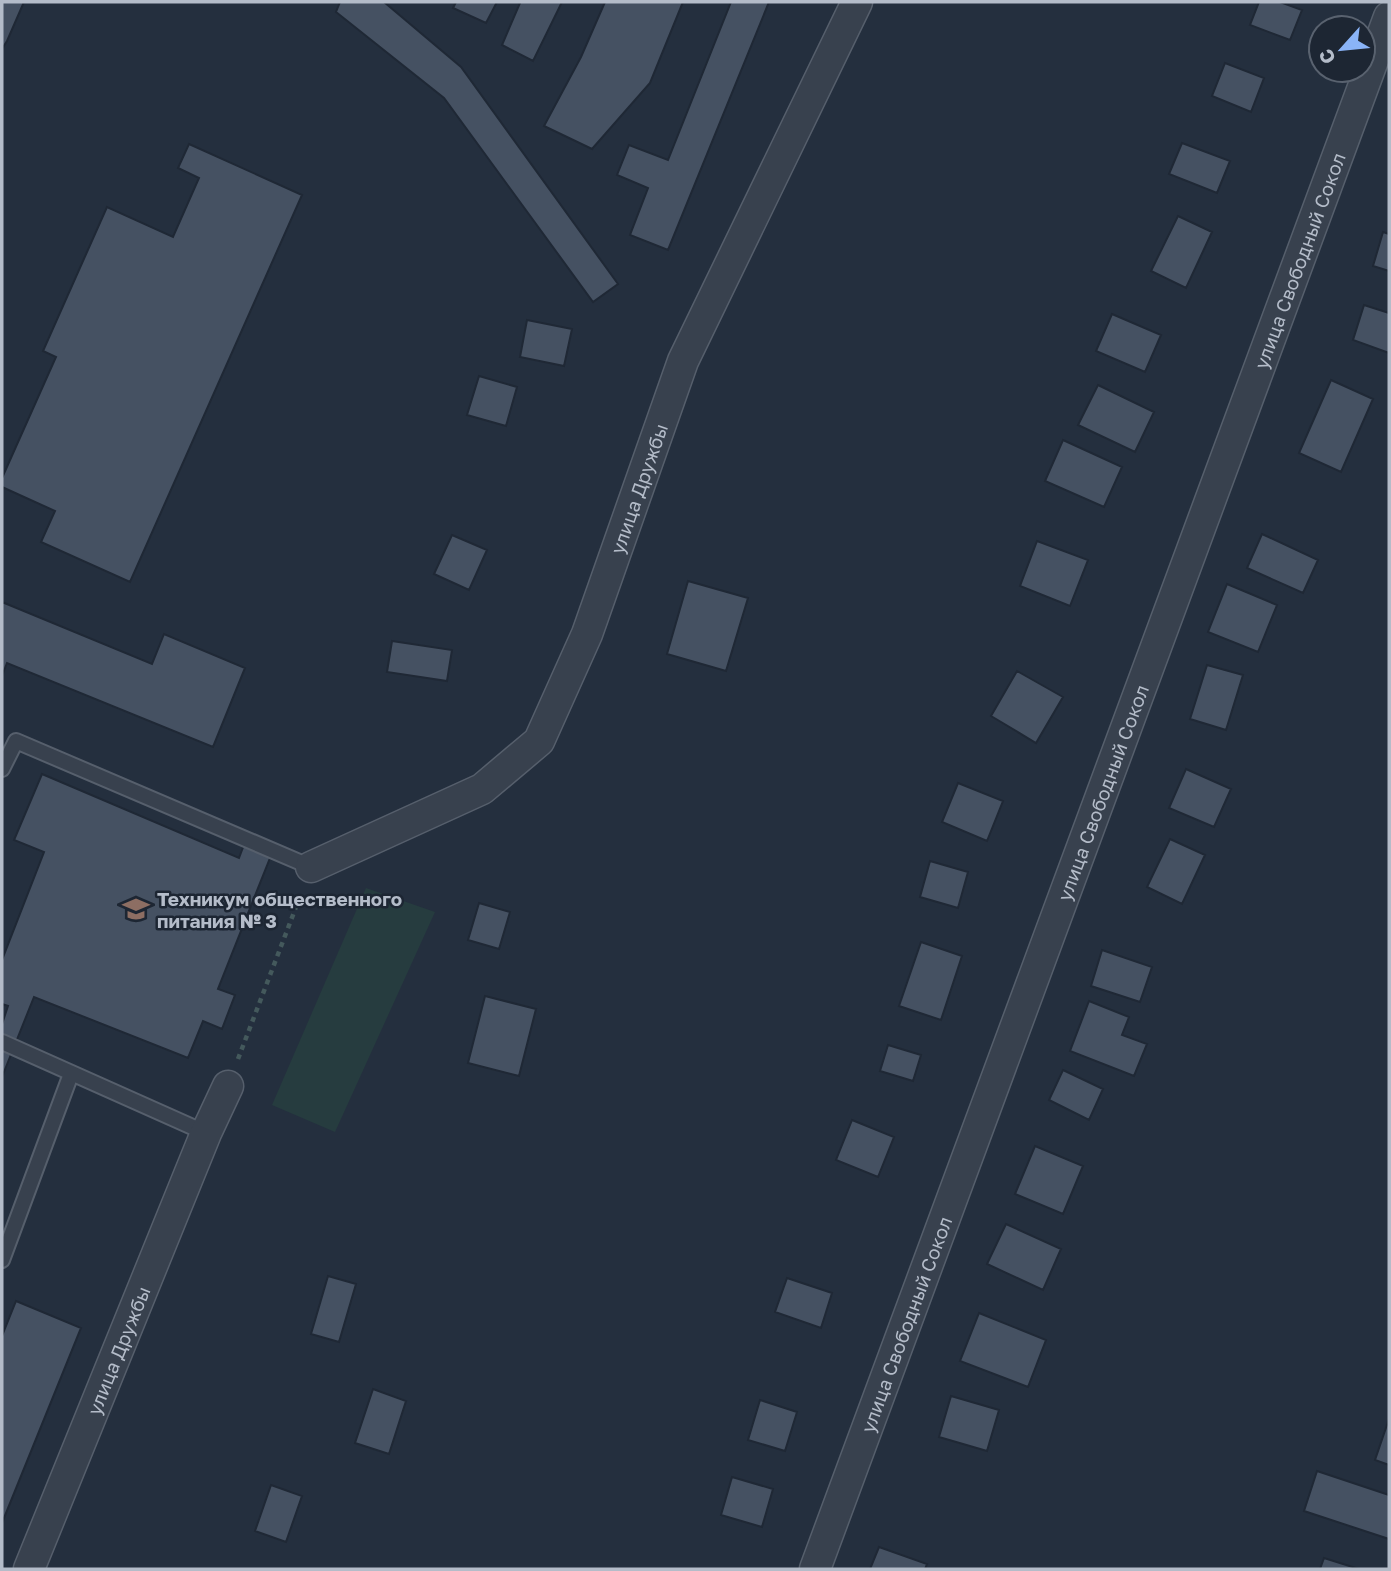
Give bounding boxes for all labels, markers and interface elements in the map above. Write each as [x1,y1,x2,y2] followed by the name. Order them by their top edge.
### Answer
[1307,14,1377,84] north arrow
[1313,46,1340,68] text: С
[1248,149,1349,372] street label: улица Свободный Сокол
[605,420,672,557] street label: улица Дружбы
[1052,681,1153,904] street label: улица Свободный Сокол
[157,887,402,932] place label: Техникум общественного питания № 3
[121,894,151,924] school or university icon: Техникум общественного питания № 3
[855,1213,956,1435] street label: улица Свободный Сокол
[81,1283,154,1418] street label: улица Дружбы

